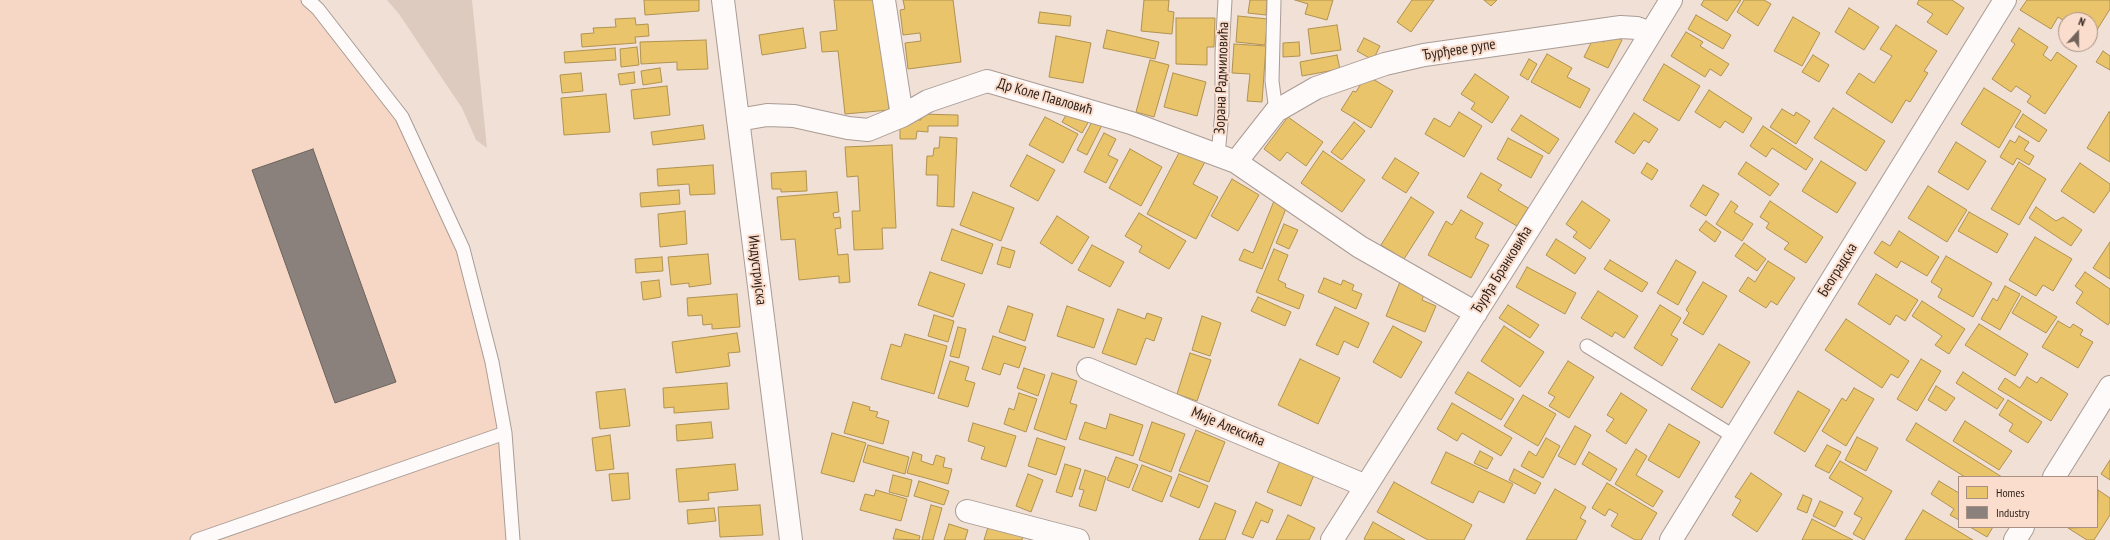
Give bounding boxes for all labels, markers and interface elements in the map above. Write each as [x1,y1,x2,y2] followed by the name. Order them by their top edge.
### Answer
[2058,12,2098,52] north arrow
[2077,14,2087,29] text: N
[1211,21,1233,135] street label: Зорана Радмиловића
[1421,35,1497,65] street label: Ђурђеве рупе
[995,75,1095,119] street label: Др Коле Павловић
[1468,223,1536,317] street label: Ђурђа Бранковића
[744,234,770,306] street label: Индустријска
[1814,240,1862,300] street label: Београдска
[1188,403,1268,451] street label: Мије Алексића
[1958,476,2098,528] legend
[1996,485,2024,500] text: Homes
[1996,505,2030,520] text: Industry

